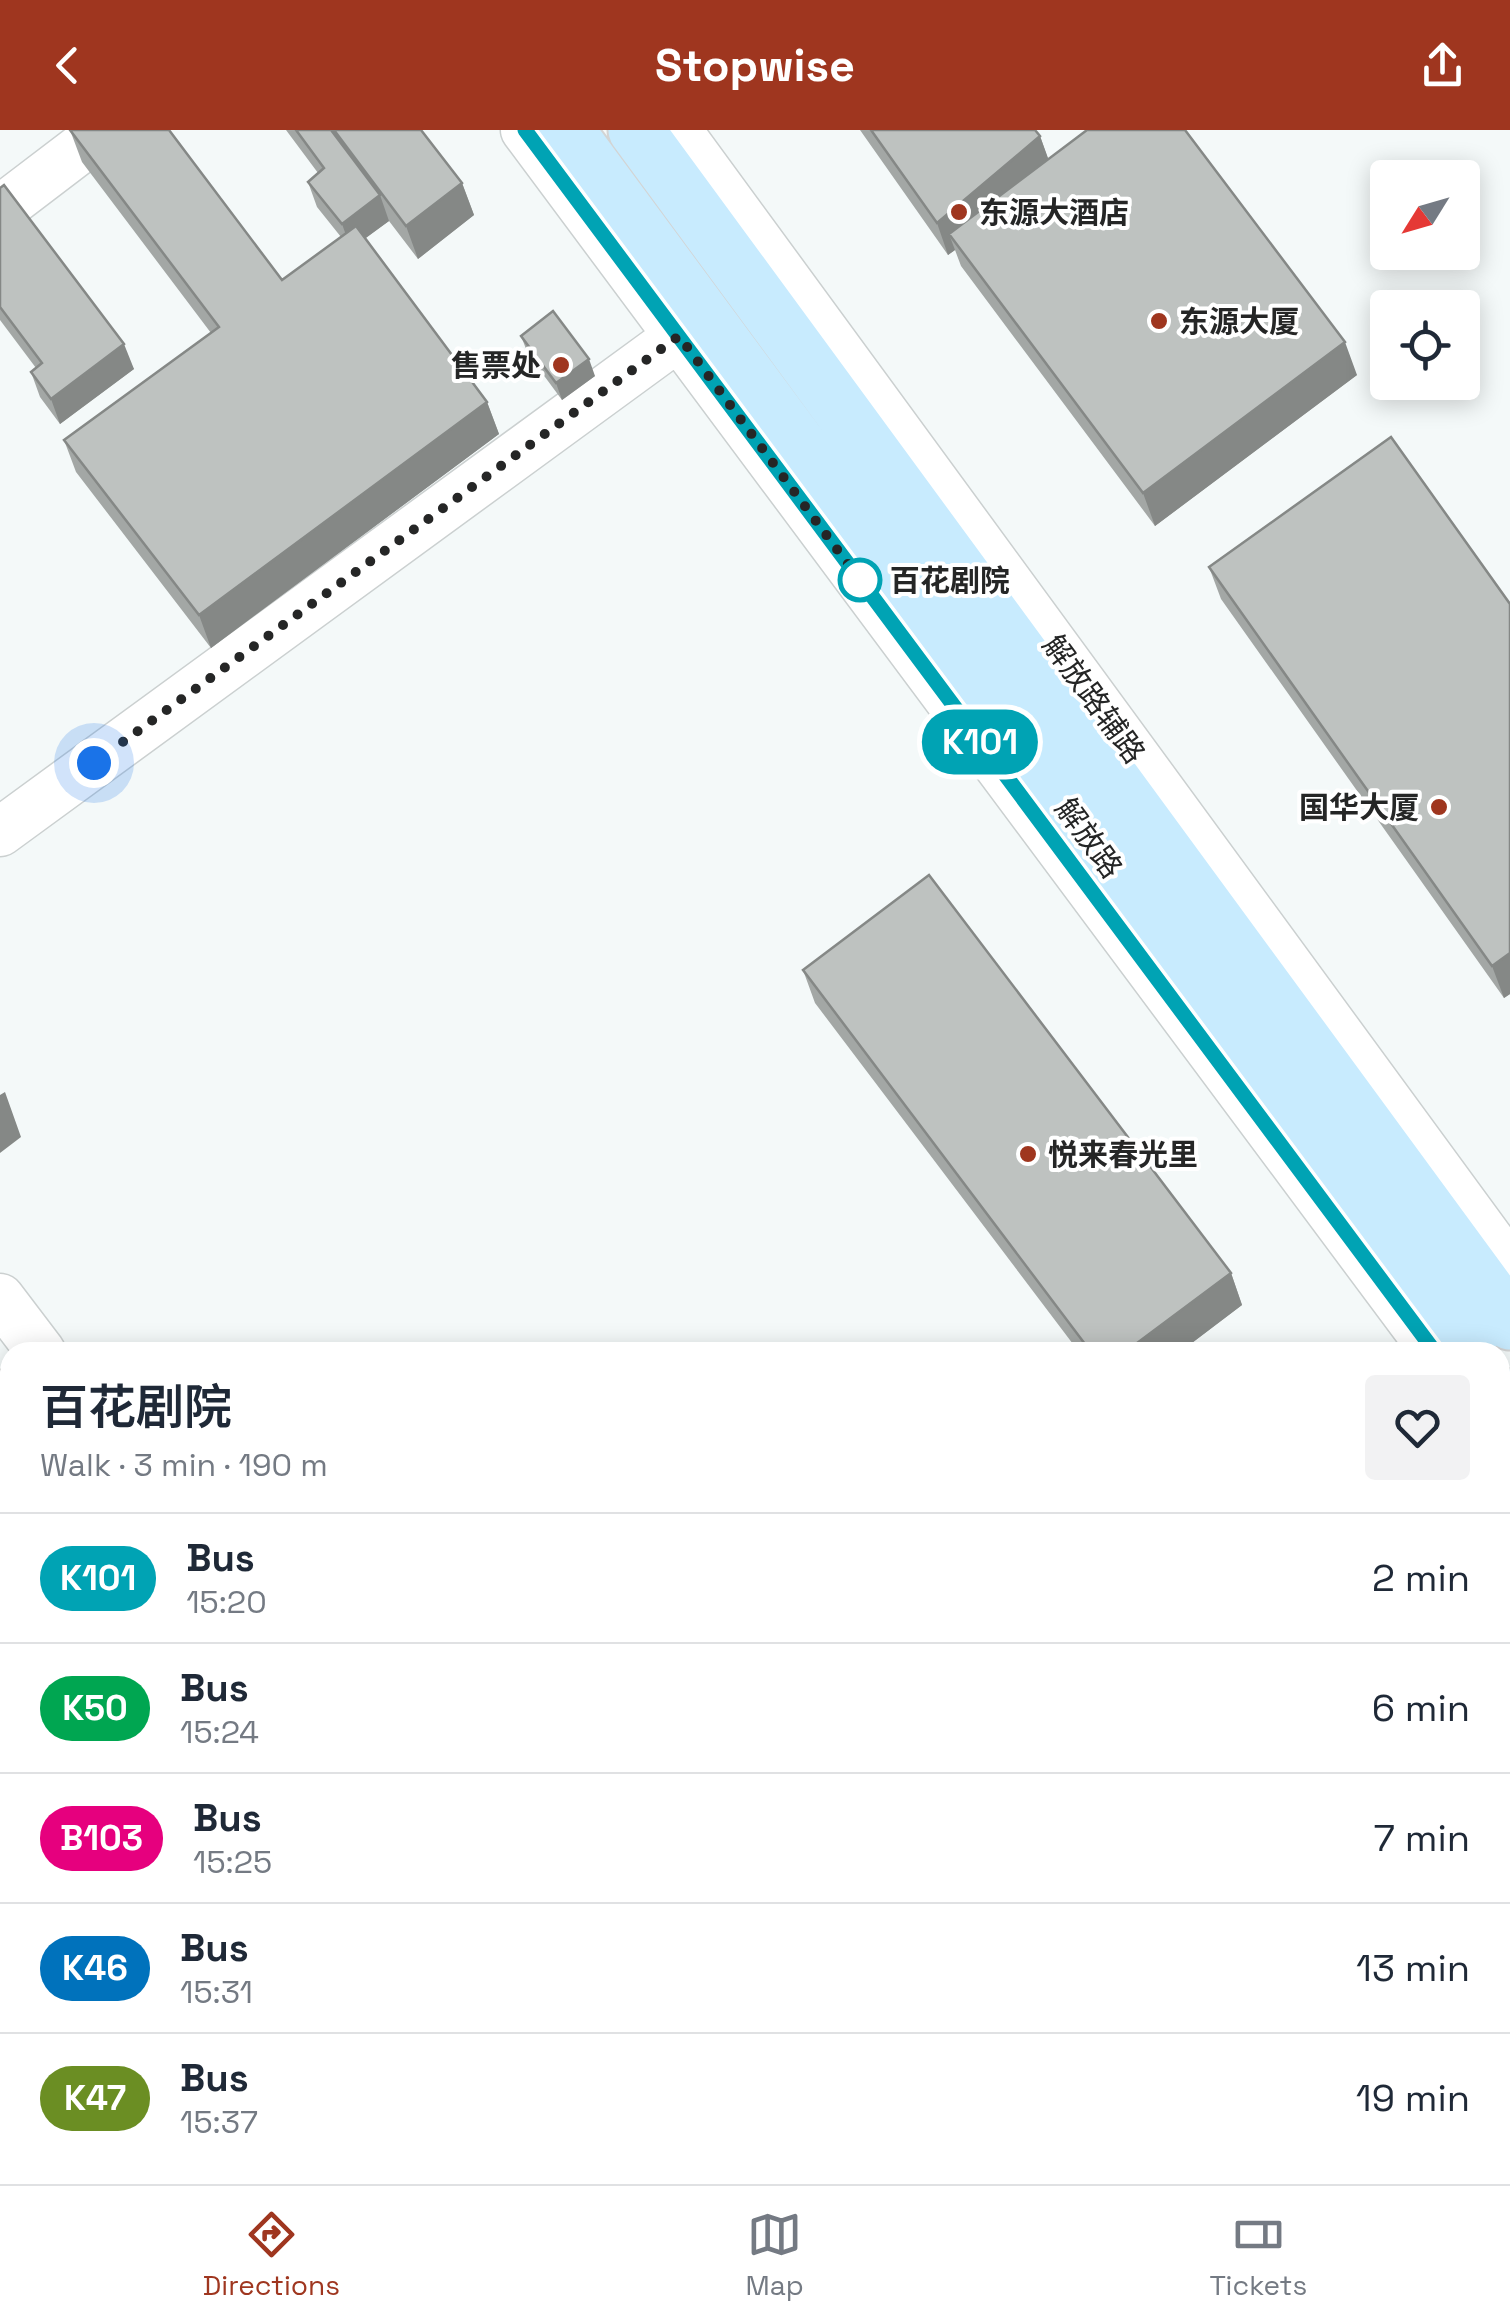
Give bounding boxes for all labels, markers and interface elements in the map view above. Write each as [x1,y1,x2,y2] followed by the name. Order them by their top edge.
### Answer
[655,37,855,94] text: Stopwise
[40,38,95,93] icon: back
[1415,38,1470,93] icon: share
[1370,160,1480,270] north arrow
[1370,160,1480,400] map controls
[979,193,1129,232] place label: 东源大酒店
[948,201,970,223] marker: 东源大酒店
[1370,290,1480,400] button: locate
[1179,302,1299,341] place label: 东源大厦
[1148,310,1170,332] marker: 东源大厦
[451,346,541,385] place label: 售票处
[550,354,572,376] marker: 售票处
[839,559,881,601] marker: 百花剧院
[890,561,1010,600] place label: 百花剧院
[1034,627,1154,771] street label: 解放路辅路
[910,710,1050,774] line badge: K101
[942,720,1018,764] text: K101
[69,738,119,788] your location
[1299,788,1419,827] place label: 国华大厦
[1047,790,1131,886] street label: 解放路
[1428,796,1450,818] marker: 国华大厦
[1048,1135,1198,1174] place label: 悦来春光里
[1017,1143,1039,1165] marker: 悦来春光里
[1365,1375,1470,1480] button: heart
[40,1377,232,1438] text: 百花剧院
[40,1445,328,1485] text: Walk · 3 min · 190 m
[186,1534,255,1582] text: Bus
[1372,1554,1470,1602] text: 2 min
[60,1556,136,1600] text: K101
[186,1582,267,1622] text: 15:20
[180,1664,249,1712] text: Bus
[1372,1684,1470,1732] text: 6 min
[62,1686,128,1730] text: K50
[180,1712,259,1752] text: 15:24
[193,1794,262,1842] text: Bus
[1374,1814,1470,1862] text: 7 min
[60,1816,143,1860] text: B103
[193,1842,272,1882] text: 15:25
[180,1924,249,1972] text: Bus
[1356,1944,1470,1992] text: 13 min
[62,1946,128,1990] text: K46
[180,1972,253,2012] text: 15:31
[180,2054,249,2102] text: Bus
[1356,2074,1470,2122] text: 19 min
[64,2076,126,2120] text: K47
[180,2102,258,2142] text: 15:37
[203,2207,340,2303] tab: Directions
[746,2207,804,2303] tab: Map
[1209,2207,1307,2303] tab: Tickets

